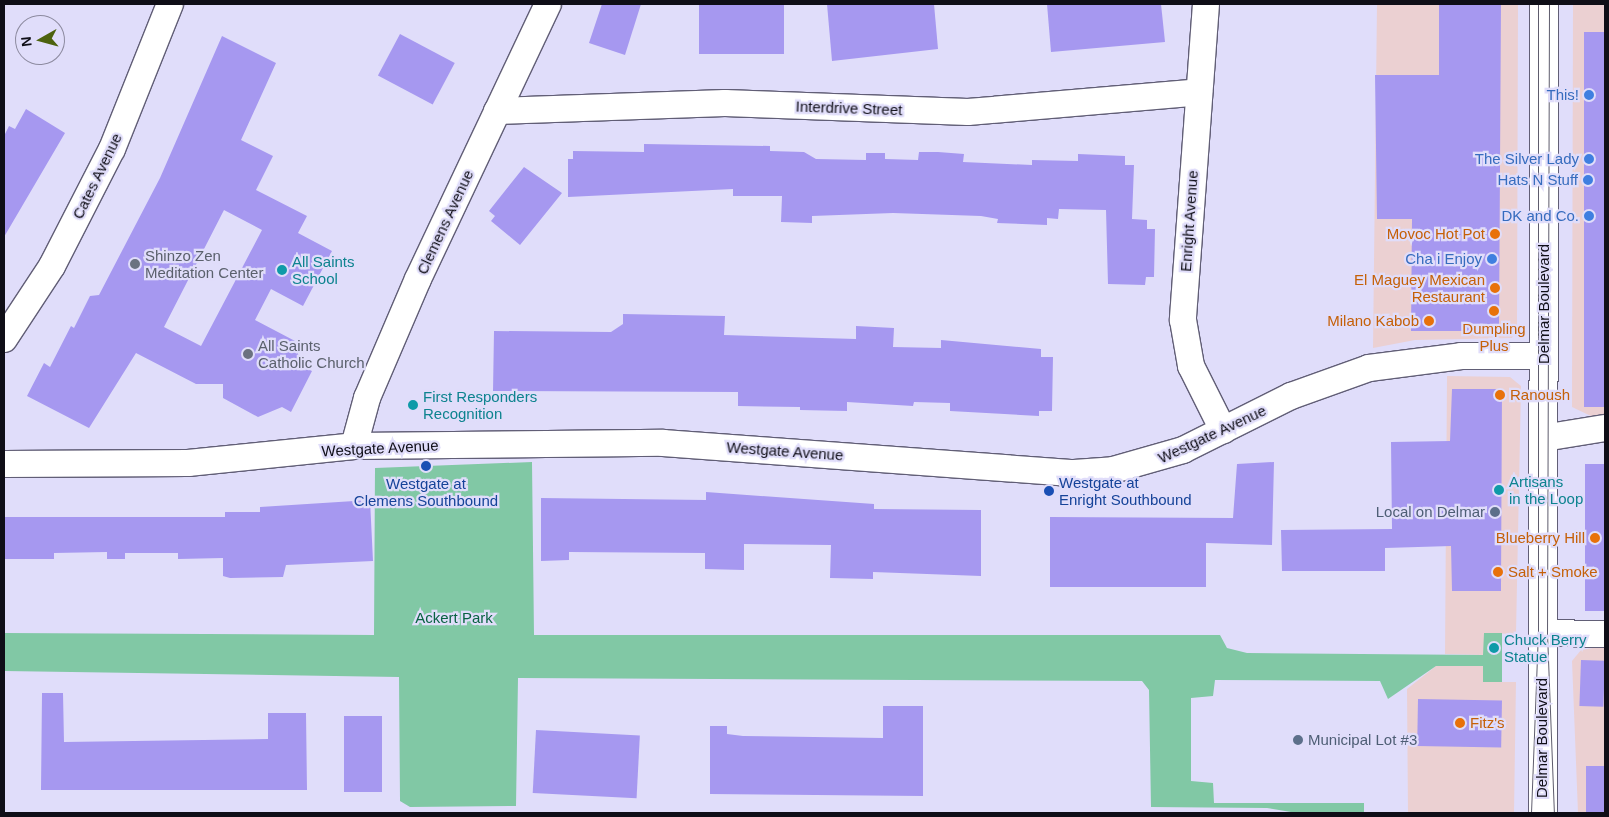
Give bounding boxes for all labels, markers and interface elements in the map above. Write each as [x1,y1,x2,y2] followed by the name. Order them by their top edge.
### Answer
[15,15,65,65] north arrow
[18,36,35,48] text: N
[1546,86,1579,104] place label: This!
[1583,89,1595,101] marker: This!
[795,97,903,119] street label: Interdrive Street
[68,130,126,222] street label: Cates Avenue
[1475,150,1579,168] place label: The Silver Lady
[1583,153,1595,165] marker: The Silver Lady
[413,167,477,277] street label: Clemens Avenue
[1176,169,1202,273] street label: Enright Avenue
[1497,171,1578,189] place label: Hats N Stuff
[1582,174,1594,186] marker: Hats N Stuff
[1501,207,1579,225] place label: DK and Co.
[1583,210,1595,222] marker: DK and Co.
[1387,225,1485,243] place label: Movoc Hot Pot
[1489,228,1501,240] marker: Movoc Hot Pot
[1535,244,1553,364] street label: Delmar Boulevard
[145,246,263,281] place label: Shinzo Zen Meditation Center
[1405,250,1482,268] place label: Cha i Enjoy
[292,252,355,287] place label: All Saints School
[1486,253,1498,265] marker: Cha i Enjoy
[129,258,141,270] marker: Shinzo Zen Meditation Center
[276,264,288,276] marker: All Saints School
[1354,270,1485,305] place label: El Maguey Mexican Restaurant
[1489,282,1501,294] marker: El Maguey Mexican Restaurant
[1488,305,1500,317] marker: Dumpling Plus
[1327,312,1419,330] place label: Milano Kabob
[1423,315,1435,327] marker: Milano Kabob
[1462,319,1526,354] place label: Dumpling Plus
[258,336,365,371] place label: All Saints Catholic Church
[242,348,254,360] marker: All Saints Catholic Church
[1510,386,1570,404] place label: Ranoush
[423,387,537,422] place label: First Responders Recognition
[1494,389,1506,401] marker: Ranoush
[407,399,419,411] marker: First Responders Recognition
[1155,401,1269,467] street label: Westgate Avenue
[321,436,439,460] street label: Westgate Avenue
[726,438,844,464] street label: Westgate Avenue
[420,460,432,472] marker: Westgate at Clemens Southbound
[1509,472,1583,507] place label: Artisans in the Loop
[1059,473,1192,508] place label: Westgate at Enright Southbound
[354,474,498,509] place label: Westgate at Clemens Southbound
[1493,484,1505,496] marker: Artisans in the Loop
[1043,485,1055,497] marker: Westgate at Enright Southbound
[1376,503,1485,521] place label: Local on Delmar
[1489,506,1501,518] marker: Local on Delmar
[1496,529,1585,547] place label: Blueberry Hill
[1589,532,1601,544] marker: Blueberry Hill
[1508,563,1598,581] place label: Salt + Smoke
[1492,566,1504,578] marker: Salt + Smoke
[415,609,493,627] park label: Ackert Park
[1504,630,1587,665] place label: Chuck Berry Statue
[1488,642,1500,654] marker: Chuck Berry Statue
[1533,678,1551,798] street label: Delmar Boulevard
[1470,714,1505,732] place label: Fitz's
[1454,717,1466,729] marker: Fitz's
[1308,731,1417,749] place label: Municipal Lot #3
[1292,734,1304,746] marker: Municipal Lot #3

